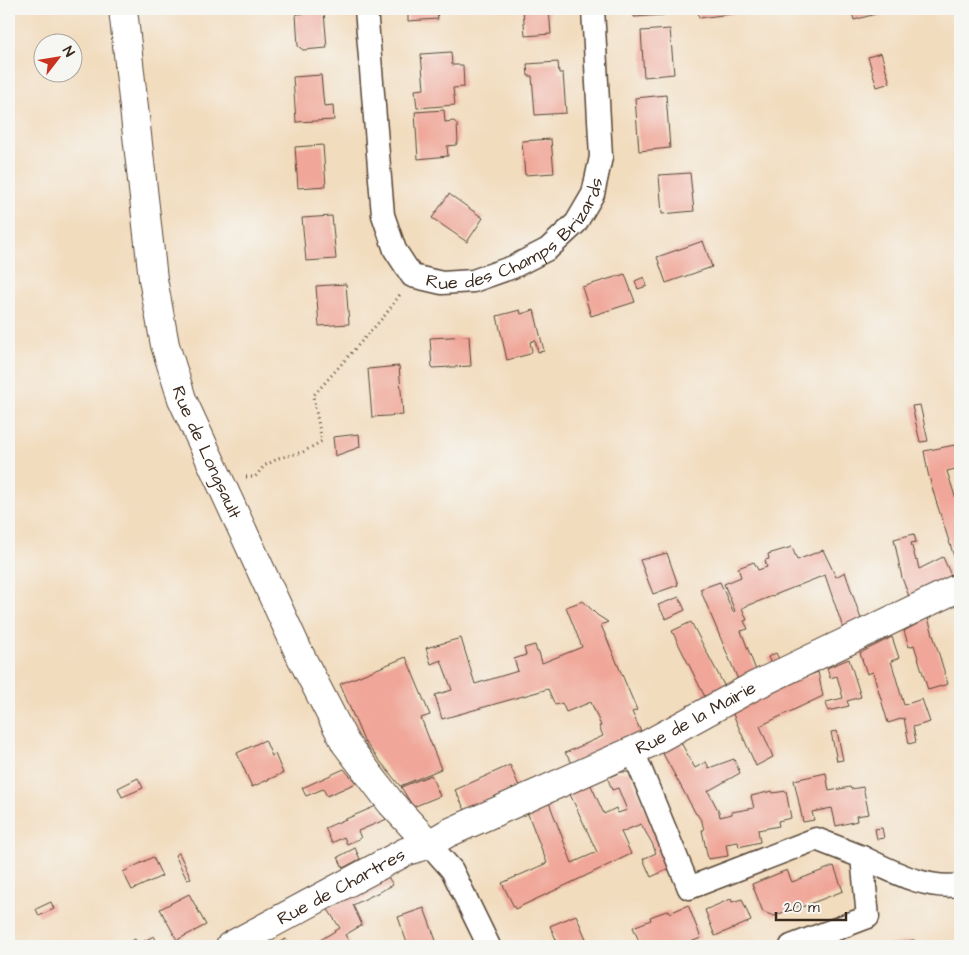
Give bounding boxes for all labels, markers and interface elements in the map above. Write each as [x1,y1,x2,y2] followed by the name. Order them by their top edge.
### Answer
[32,32,82,82] north arrow
[57,43,79,61] text: N
[423,175,609,296] street label: Rue des Champs Brizards
[166,383,248,523] street label: Rue de Longsault
[631,675,760,761] street label: Rue de la Mairie
[273,842,409,931] street label: Rue de Chartres
[776,890,846,922] scale bar
[784,897,820,918] text: 20 m

